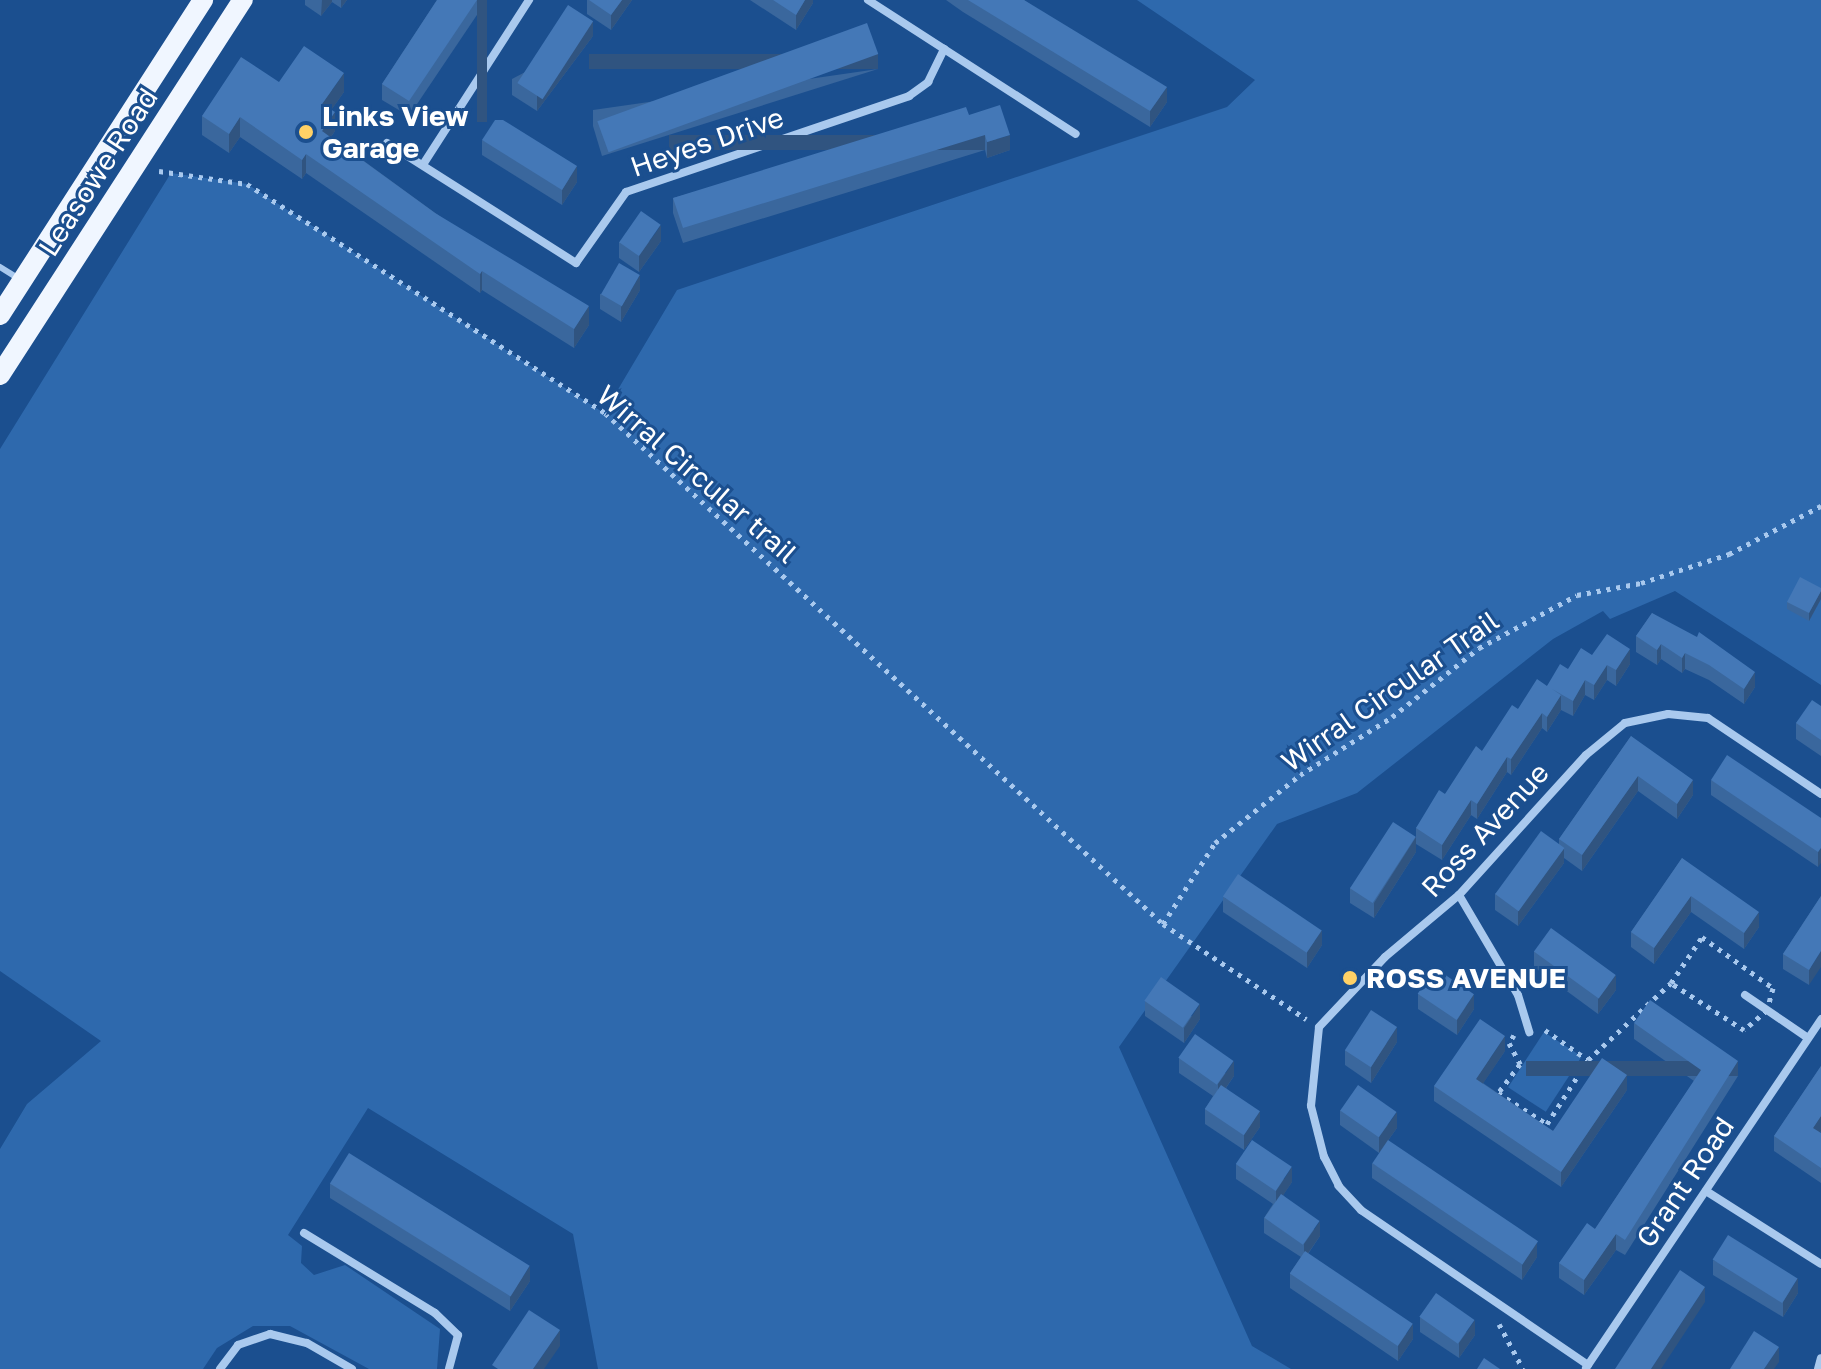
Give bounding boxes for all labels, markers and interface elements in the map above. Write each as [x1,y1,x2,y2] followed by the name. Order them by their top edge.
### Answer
[31,82,165,262] street label: Leasowe Road
[322,99,469,165] place label: Links View Garage
[626,100,788,184] street label: Heyes Drive
[297,123,315,141] marker: Links View Garage
[590,378,804,570] street label: Wirral Circular trail
[1275,603,1505,779] street label: Wirral Circular Trail
[1414,756,1556,904] street label: Ross Avenue
[1366,961,1566,995] place label: ROSS AVENUE
[1341,969,1359,987] marker: ROSS AVENUE
[1629,1110,1741,1254] street label: Grant Road

